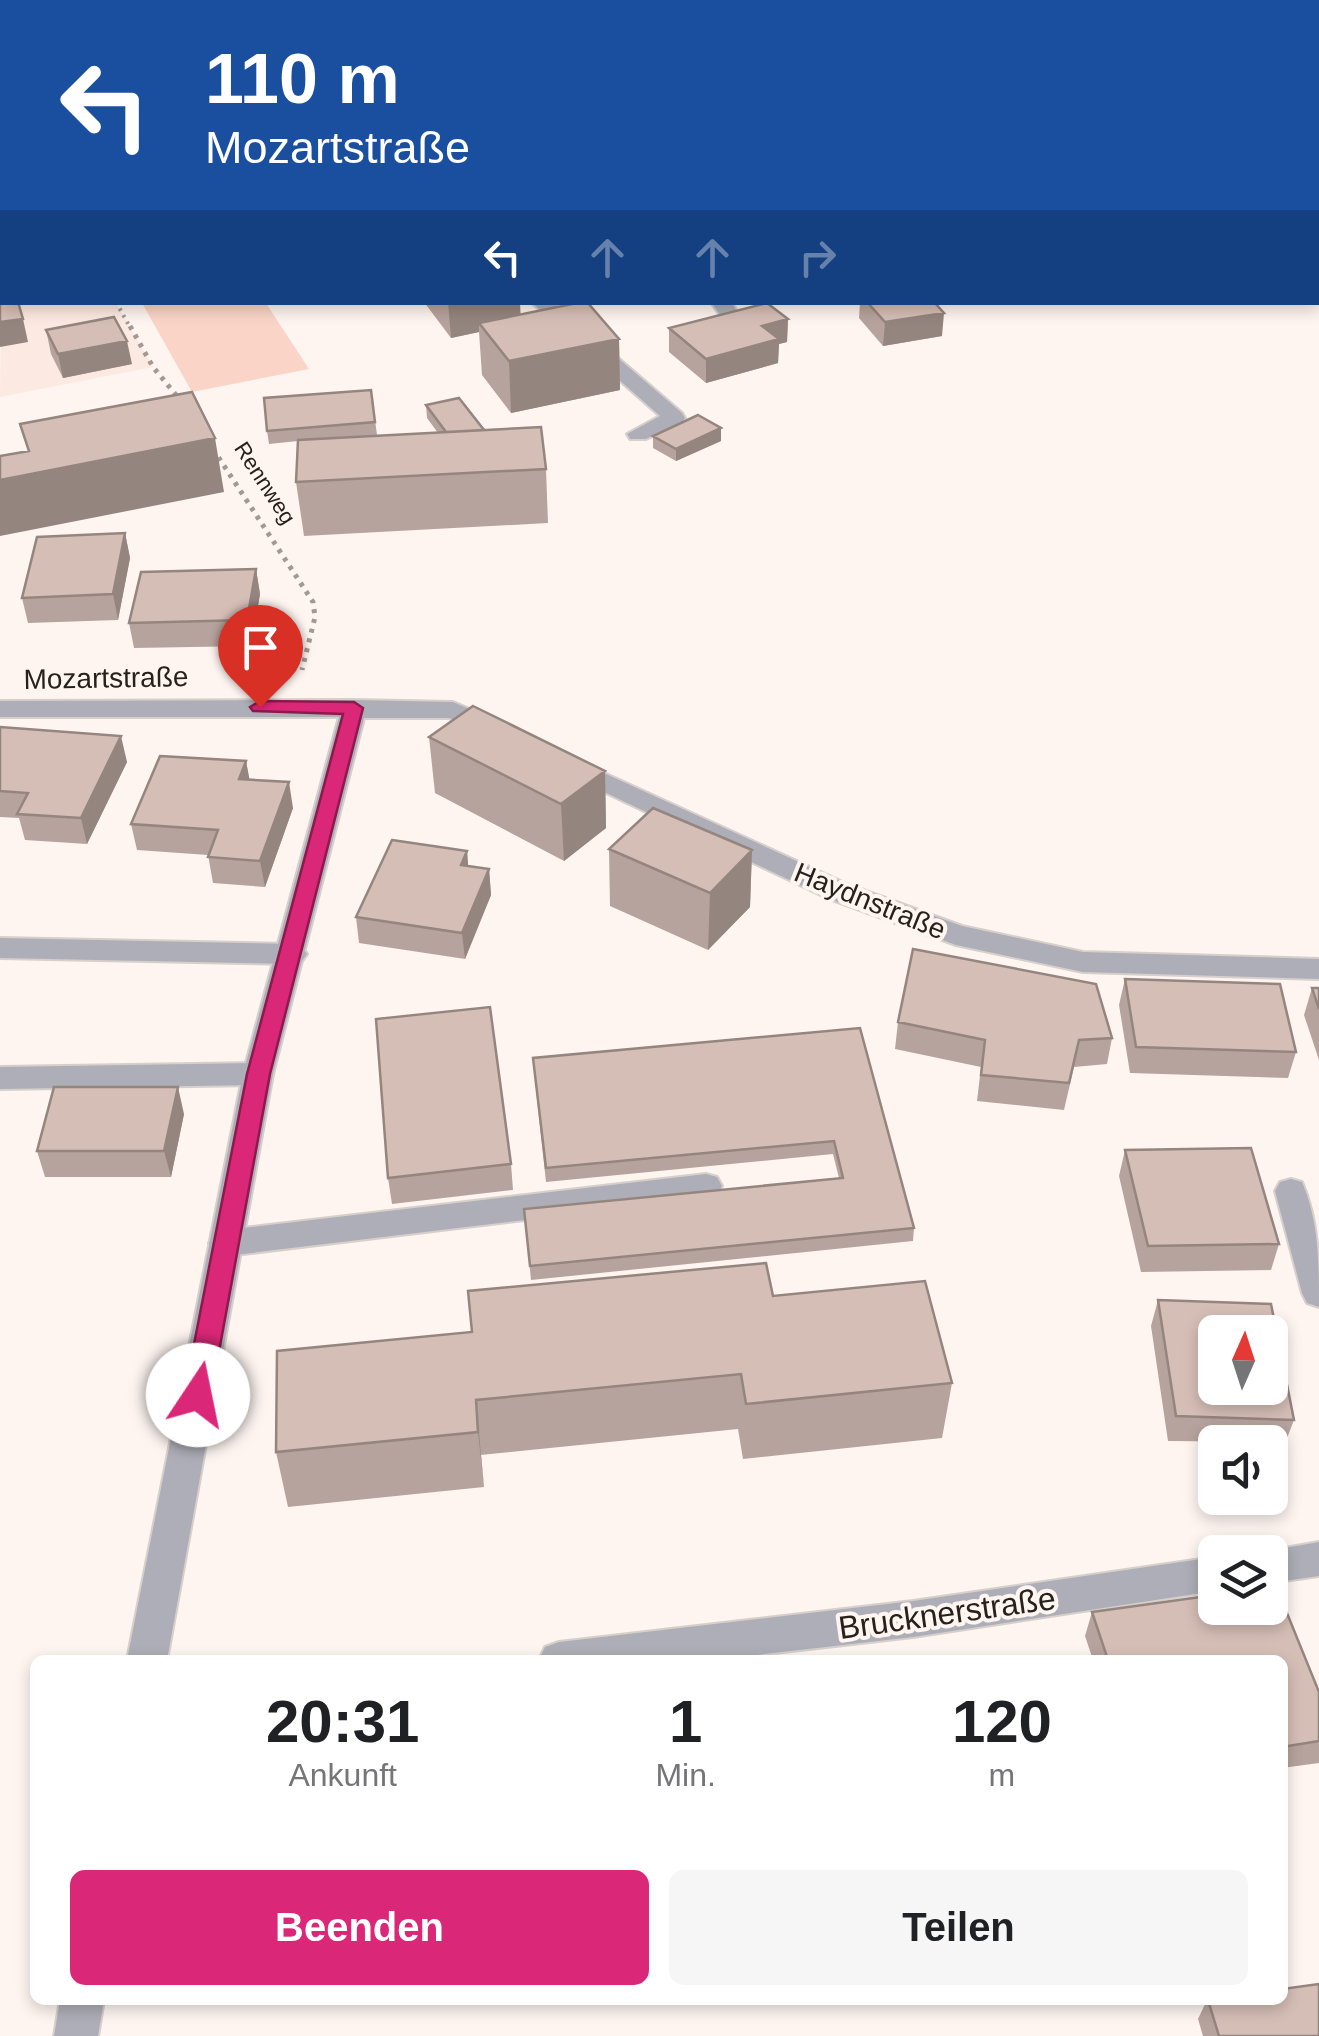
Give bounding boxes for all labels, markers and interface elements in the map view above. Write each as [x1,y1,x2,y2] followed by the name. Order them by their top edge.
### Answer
[40,40,170,170] icon: left
[205,40,400,118] text: 110 m
[205,122,470,173] text: Mozartstraße
[475,230,530,285] icon: left
[580,230,635,285] icon: ahead
[685,230,740,285] icon: ahead
[790,230,845,285] icon: right
[229,437,301,529] street label: Rennweg
[218,605,303,708] pin
[233,620,288,675] icon: arrive
[23,661,189,695] street label: Mozartstraße
[790,857,950,945] street label: Haydnstraße
[1198,1315,1288,1405] north arrow
[1198,1315,1288,1625] map controls
[146,1343,250,1447] position arrow
[1198,1425,1288,1515] button: sound
[1198,1535,1288,1625] button: layers
[836,1580,1058,1646] street label: Brucknerstraße
[266,1688,419,1755] text: 20:31
[669,1688,702,1755] text: 1
[952,1688,1052,1755] text: 120
[288,1757,397,1793] text: Ankunft
[655,1757,716,1793] text: Min.
[989,1757,1015,1793] text: m
[70,1870,649,1985] button: Beenden
[669,1870,1248,1985] button: Teilen

